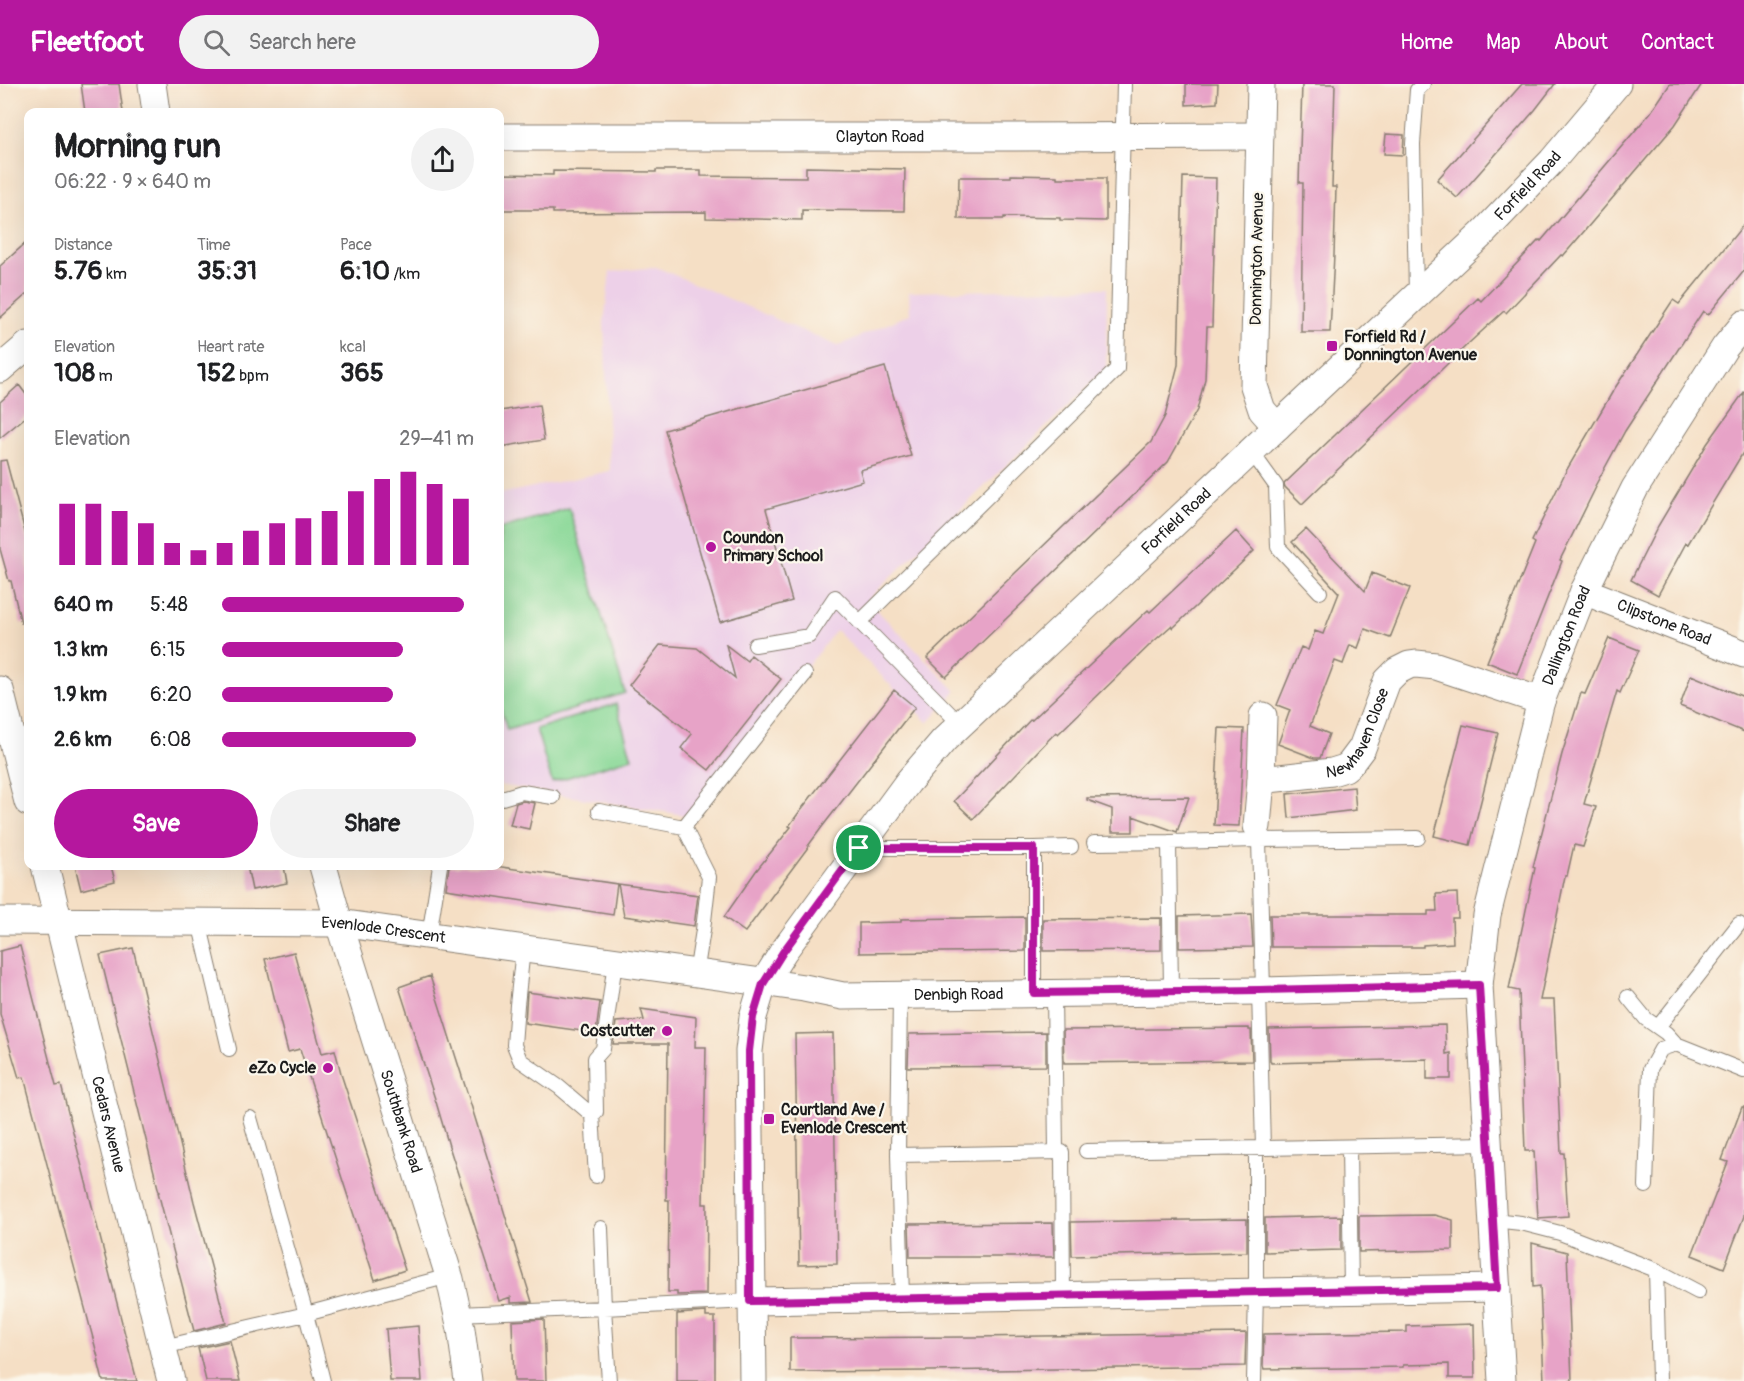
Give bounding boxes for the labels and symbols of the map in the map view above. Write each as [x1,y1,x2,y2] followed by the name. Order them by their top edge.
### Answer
[836,127,924,147] street label: Clayton Road
[1490,147,1566,225] street label: Forfield Road
[1246,192,1268,326] street label: Donnington Avenue
[1344,327,1478,365] place label: Forfield Rd / Donnington Avenue
[1325,339,1339,353] marker: Forfield Rd / Donnington Avenue
[1137,484,1216,559] street label: Forfield Road
[723,528,823,566] place label: Coundon Primary School
[704,540,718,554] marker: Coundon Primary School
[1538,582,1595,688] street label: Dallington Road
[1614,595,1714,650] street label: Clipstone Road
[1325,685,1393,783] street label: Newhaven Close
[833,822,884,873] pin
[321,913,448,948] street label: Evenlode Crescent
[914,984,1004,1005] street label: Denbigh Road
[580,1021,655,1041] place label: Costcutter
[660,1024,674,1038] marker: Costcutter
[248,1058,317,1078] place label: eZo Cycle
[321,1061,335,1075] marker: eZo Cycle
[375,1067,426,1176] street label: Southbank Road
[87,1074,130,1175] street label: Cedars Avenue
[781,1100,907,1138] place label: Courtland Ave / Evenlode Crescent
[762,1112,776,1126] marker: Courtland Ave / Evenlode Crescent

